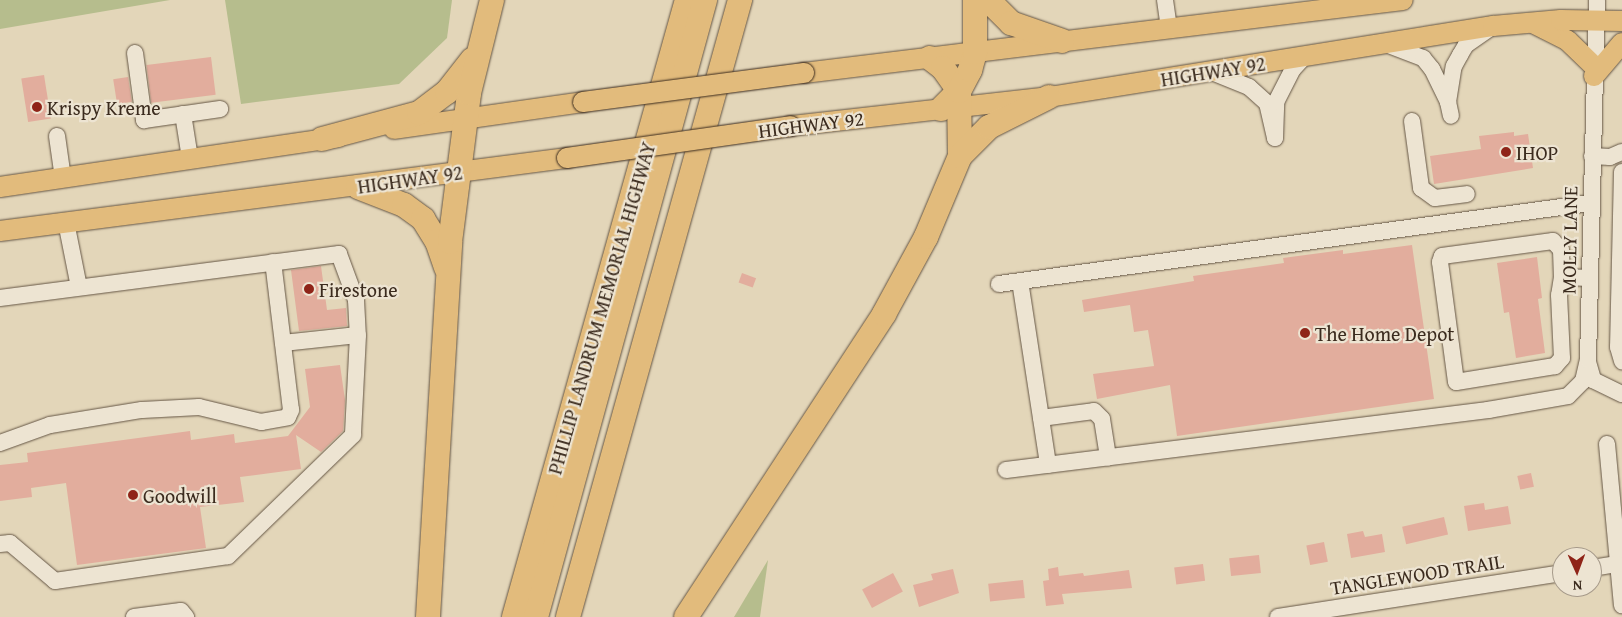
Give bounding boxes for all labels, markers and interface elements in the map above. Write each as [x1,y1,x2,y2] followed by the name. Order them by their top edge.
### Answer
[1159,51,1267,91] street label: HIGHWAY 92
[47,95,161,119] place label: Krispy Kreme
[31,101,43,113] marker: Krispy Kreme
[757,106,865,142] street label: HIGHWAY 92
[542,139,660,477] street label: PHILLIP LANDRUM MEMORIAL HIGHWAY
[1516,140,1558,164] place label: IHOP
[1500,146,1512,158] marker: IHOP
[356,160,464,198] street label: HIGHWAY 92
[1556,186,1582,294] street label: MOLLY LANE
[319,277,398,301] place label: Firestone
[303,283,315,295] marker: Firestone
[1315,321,1454,345] place label: The Home Depot
[1299,327,1311,339] marker: The Home Depot
[143,483,217,507] place label: Goodwill
[127,489,139,501] marker: Goodwill
[1552,547,1602,597] north arrow
[1329,548,1505,600] street label: TANGLEWOOD TRAIL
[1572,576,1583,596] text: N

